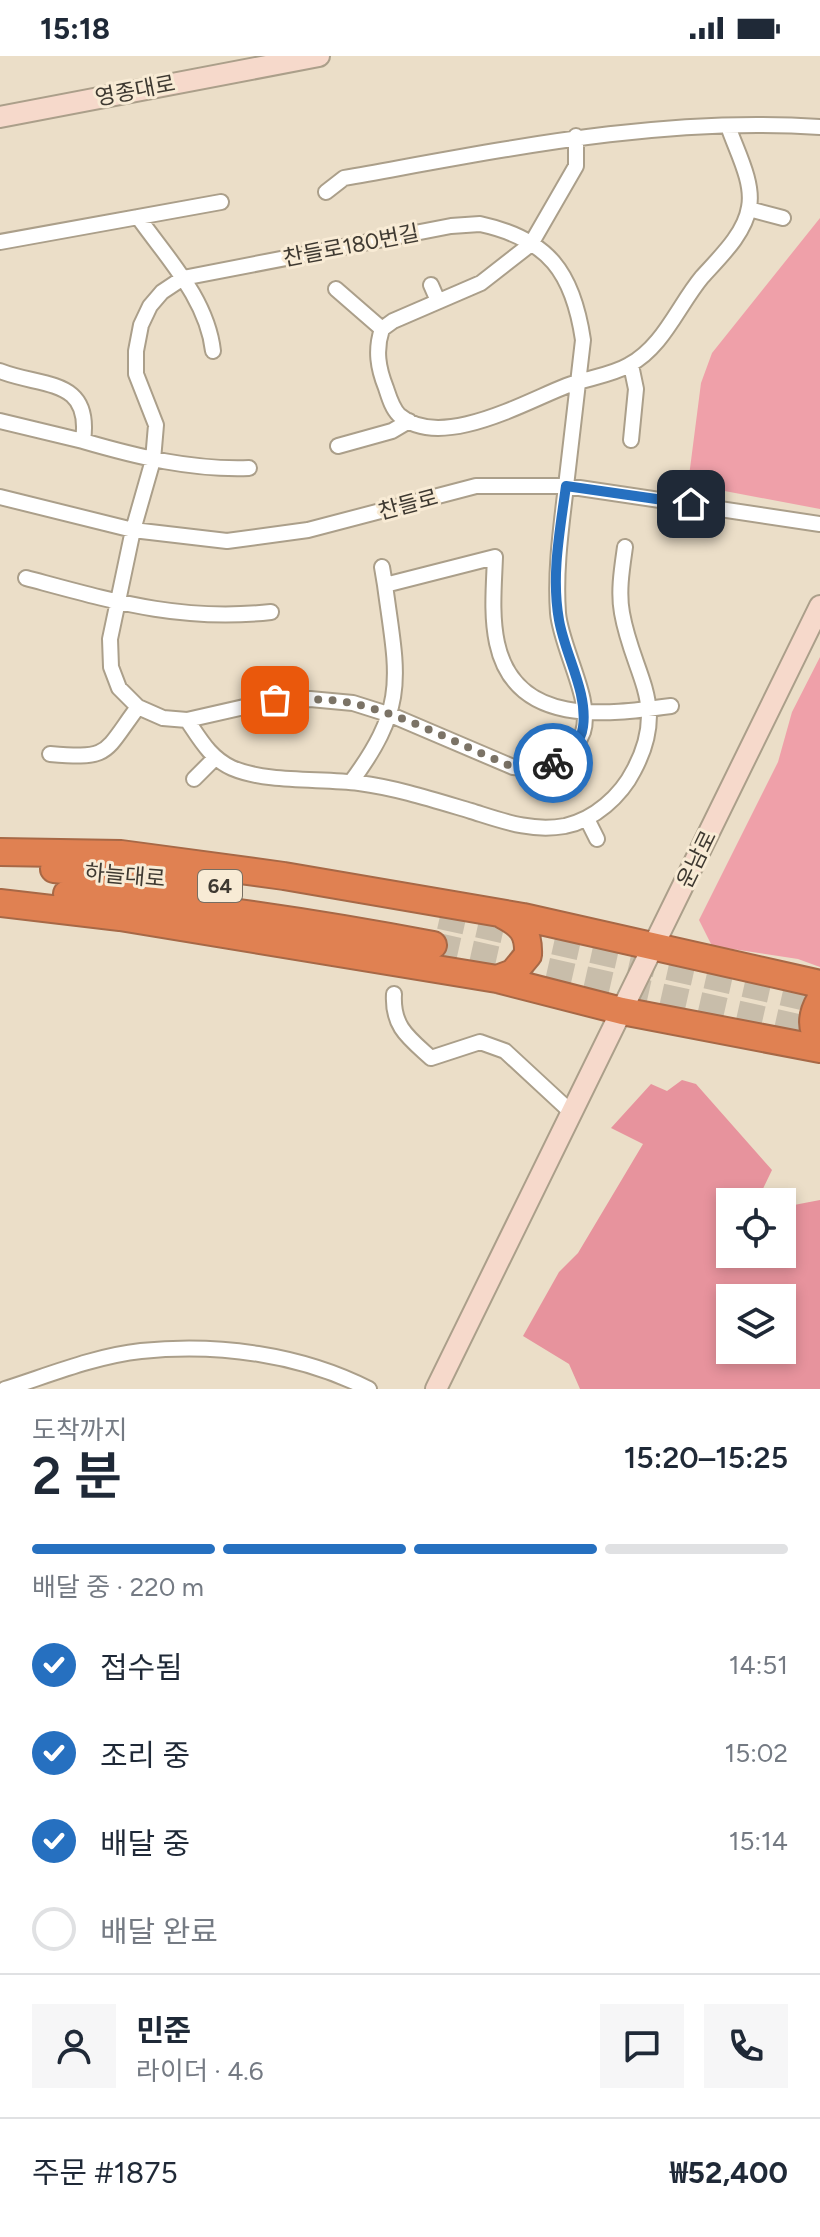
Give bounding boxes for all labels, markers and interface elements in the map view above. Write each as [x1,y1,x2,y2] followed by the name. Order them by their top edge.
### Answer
[40,10,110,47] text: 15:18
[93,70,177,111] street label: 영종대로
[281,219,421,272] street label: 찬들로180번길
[657,470,725,538] pin
[669,482,713,526] icon: home
[375,484,441,525] street label: 찬들로
[241,666,309,734] pin
[253,678,297,722] icon: bag
[513,723,593,803] courier
[531,741,575,785] icon: bike
[671,826,722,892] street label: 운남로
[83,859,166,892] street label: 하늘대로
[198,870,242,902] road number: 64
[716,1188,796,1364] map controls
[716,1188,796,1268] button: locate
[716,1284,796,1364] button: layers
[32,1414,128,1446] text: 도착까지
[624,1439,788,1476] text: 15:20–15:25
[32,1445,122,1507] text: 2 분
[32,1571,204,1603] text: 배달 중 · 220 m
[32,1643,76,1687] icon: check
[100,1649,183,1686] text: 접수됨
[729,1649,788,1681] text: 14:51
[32,1731,76,1775] icon: check
[100,1737,190,1774] text: 조리 중
[725,1737,788,1769] text: 15:02
[32,1819,76,1863] icon: check
[100,1825,190,1862] text: 배달 중
[729,1825,788,1857] text: 15:14
[100,1913,218,1950] text: 배달 완료
[32,2004,116,2088] button: person
[600,2004,684,2088] button: chat
[704,2004,788,2088] button: phone
[136,2012,191,2049] text: 민준
[136,2055,263,2087] text: 라이더 · 4.6
[32,2154,178,2191] text: 주문 #1875
[670,2154,788,2191] text: ₩52,400

